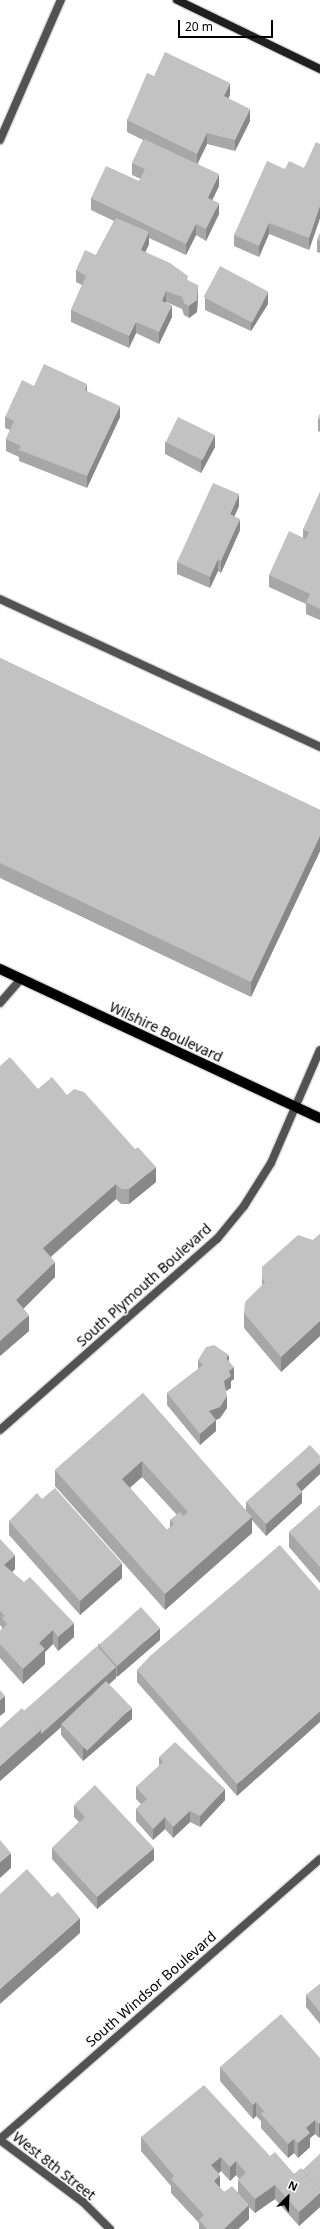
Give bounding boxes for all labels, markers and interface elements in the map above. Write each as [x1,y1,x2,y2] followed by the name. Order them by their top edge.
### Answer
[180,12,275,38] scale bar
[185,18,213,35] text: 20 m
[107,998,225,1066] street label: Wilshire Boulevard
[73,1220,215,1350] street label: South Plymouth Boulevard
[82,1928,220,2050] street label: South Windsor Boulevard
[9,2128,99,2204] street label: West 8th Street
[268,2177,308,2217] north arrow
[286,2177,300,2194] text: N

